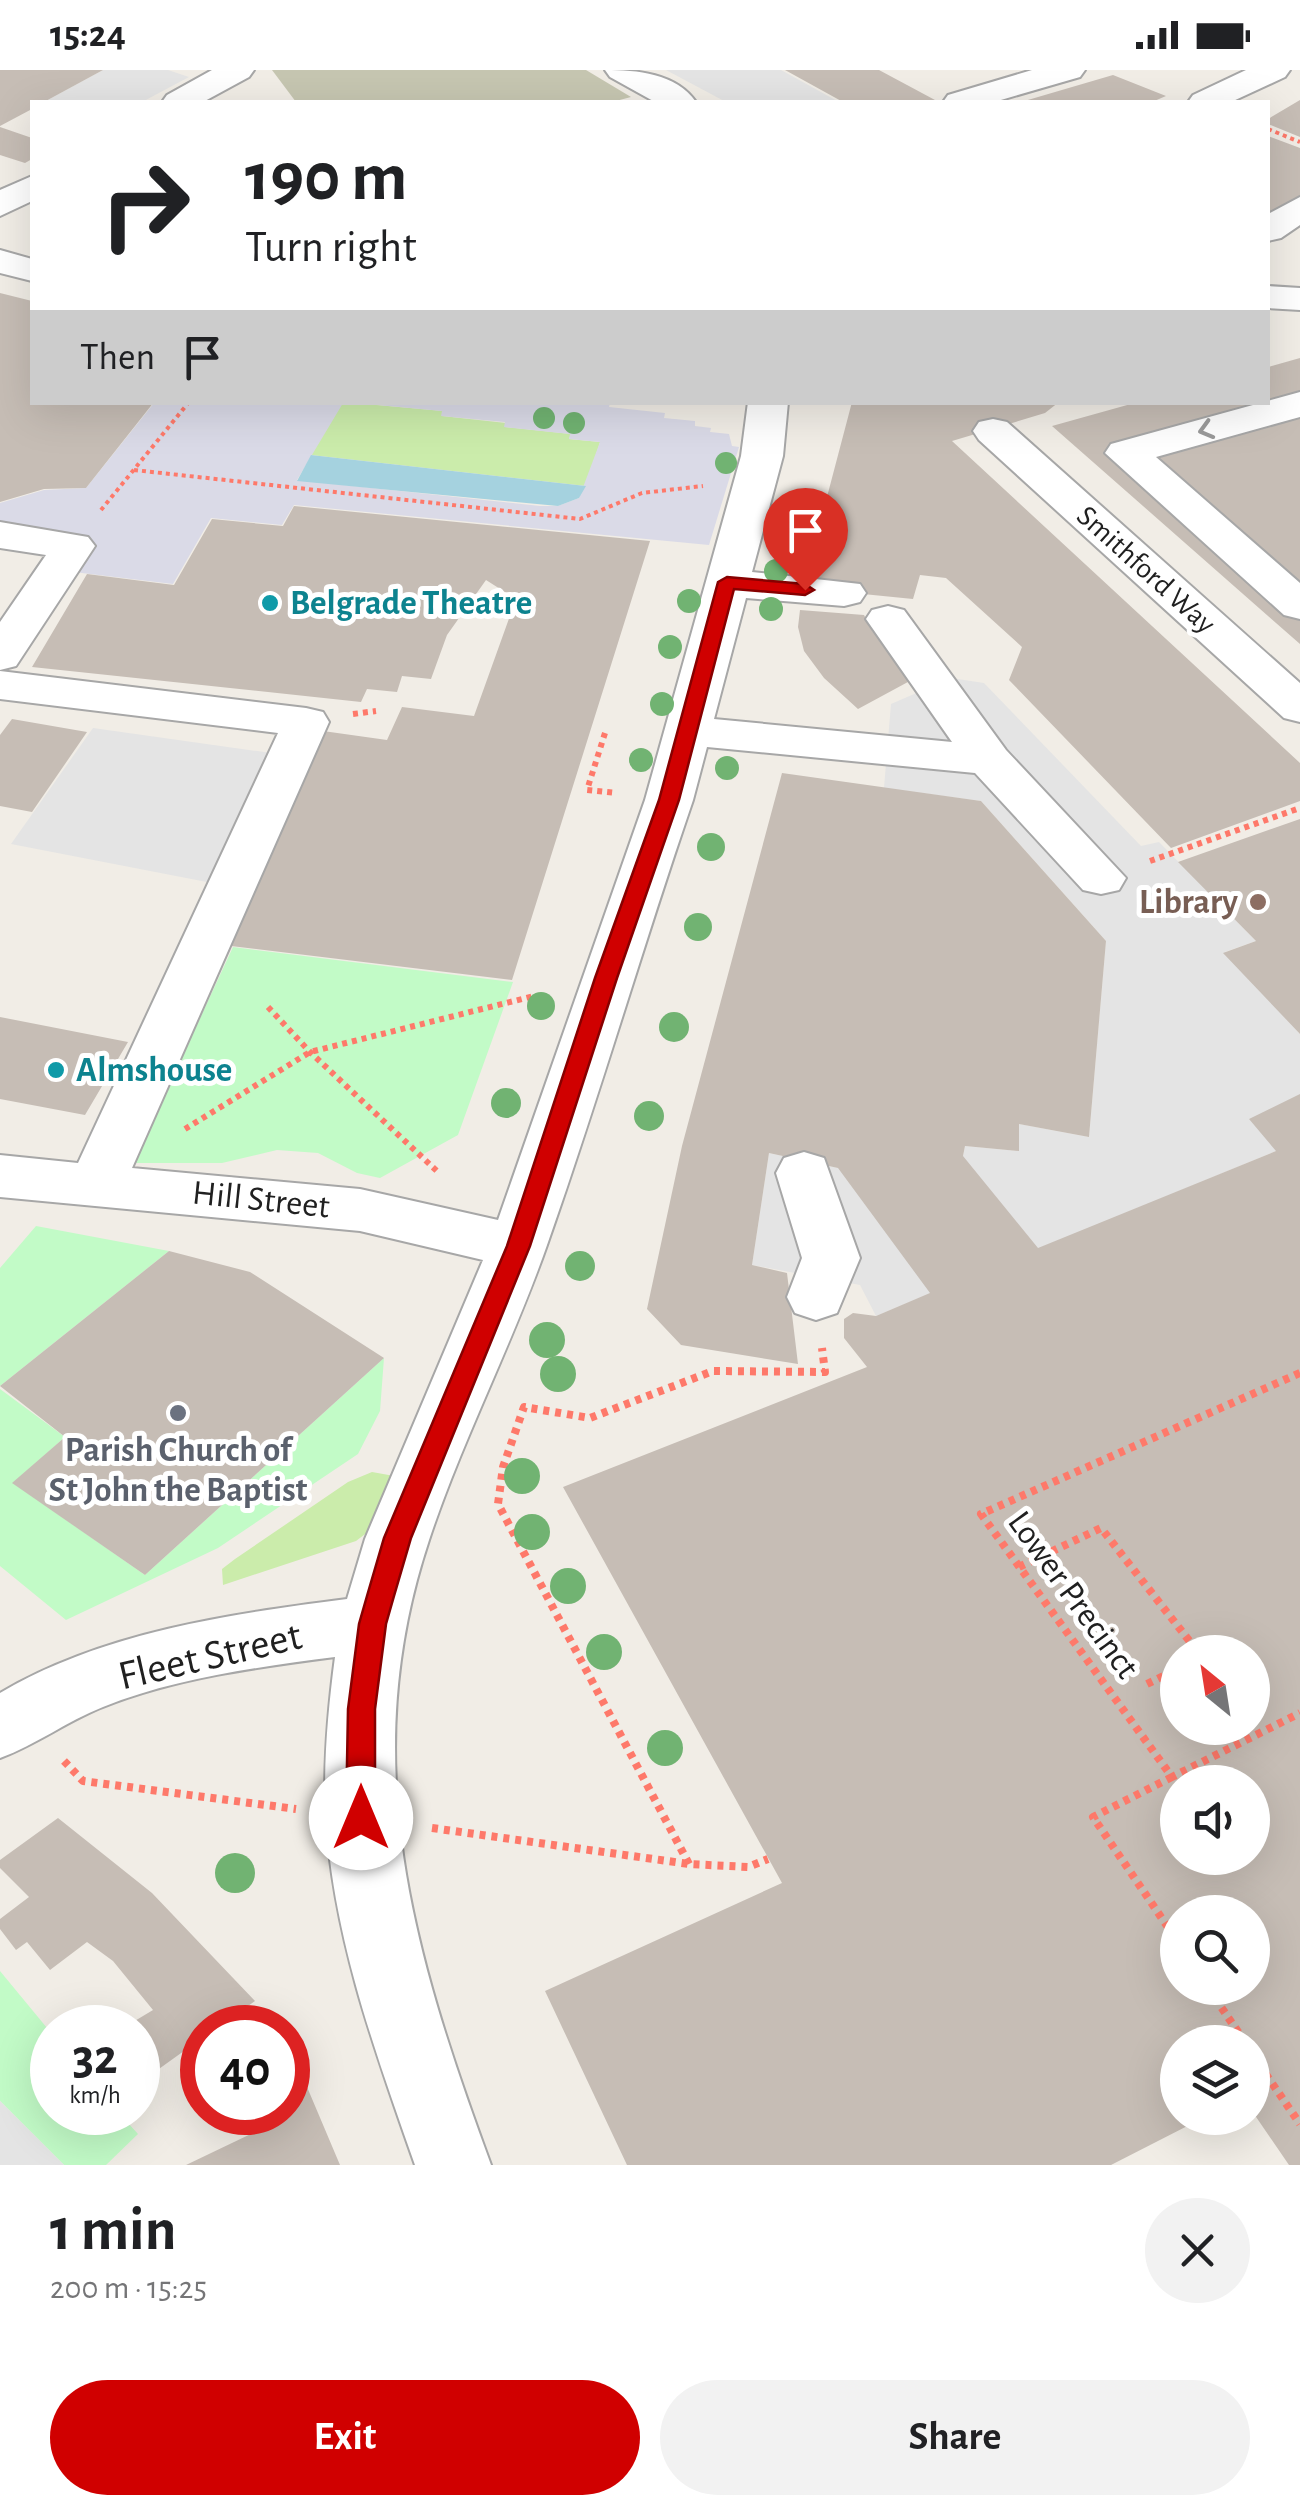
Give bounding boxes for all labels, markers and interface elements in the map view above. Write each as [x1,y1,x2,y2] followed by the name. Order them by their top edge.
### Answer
[50,16,126,54] text: 15:24
[80,140,210,270] icon: right
[245,143,408,213] text: 190 m
[245,225,417,270] text: Turn right
[175,330,230,385] icon: arrive
[80,339,155,377] text: Then
[1198,418,1215,439] one-way arrow
[763,488,848,591] pin
[1071,500,1221,640] street label: Smithford Way
[778,503,833,558] icon: arrive
[290,586,532,621] place label: Belgrade Theatre
[259,592,281,614] marker: Belgrade Theatre
[1139,885,1238,920] place label: Library
[1247,891,1269,913] marker: Library
[76,1053,232,1088] place label: Almshouse
[45,1059,67,1081] marker: Almshouse
[191,1175,331,1225] street label: Hill Street
[167,1402,189,1424] marker: Parish Church of St John the Baptist
[49,1433,308,1508] place label: Parish Church of St John the Baptist
[1001,1505,1145,1685] street label: Lower Precinct
[114,1615,306,1697] street label: Fleet Street
[1160,1635,1270,1745] north arrow
[1160,1635,1270,2135] map controls
[1160,1765,1270,1875] button: sound
[309,1766,413,1870] position arrow
[1160,1895,1270,2005] button: search
[180,2005,310,2135] speed limit sign: 40
[1160,2025,1270,2135] button: layers
[72,2033,118,2083] text: 32
[69,2083,121,2108] text: km/h
[1145,2198,1250,2303] button: close
[50,2201,176,2261] text: 1 min
[50,2272,207,2304] text: 200 m · 15:25
[50,2380,640,2495] button: Exit
[660,2380,1250,2495] button: Share

